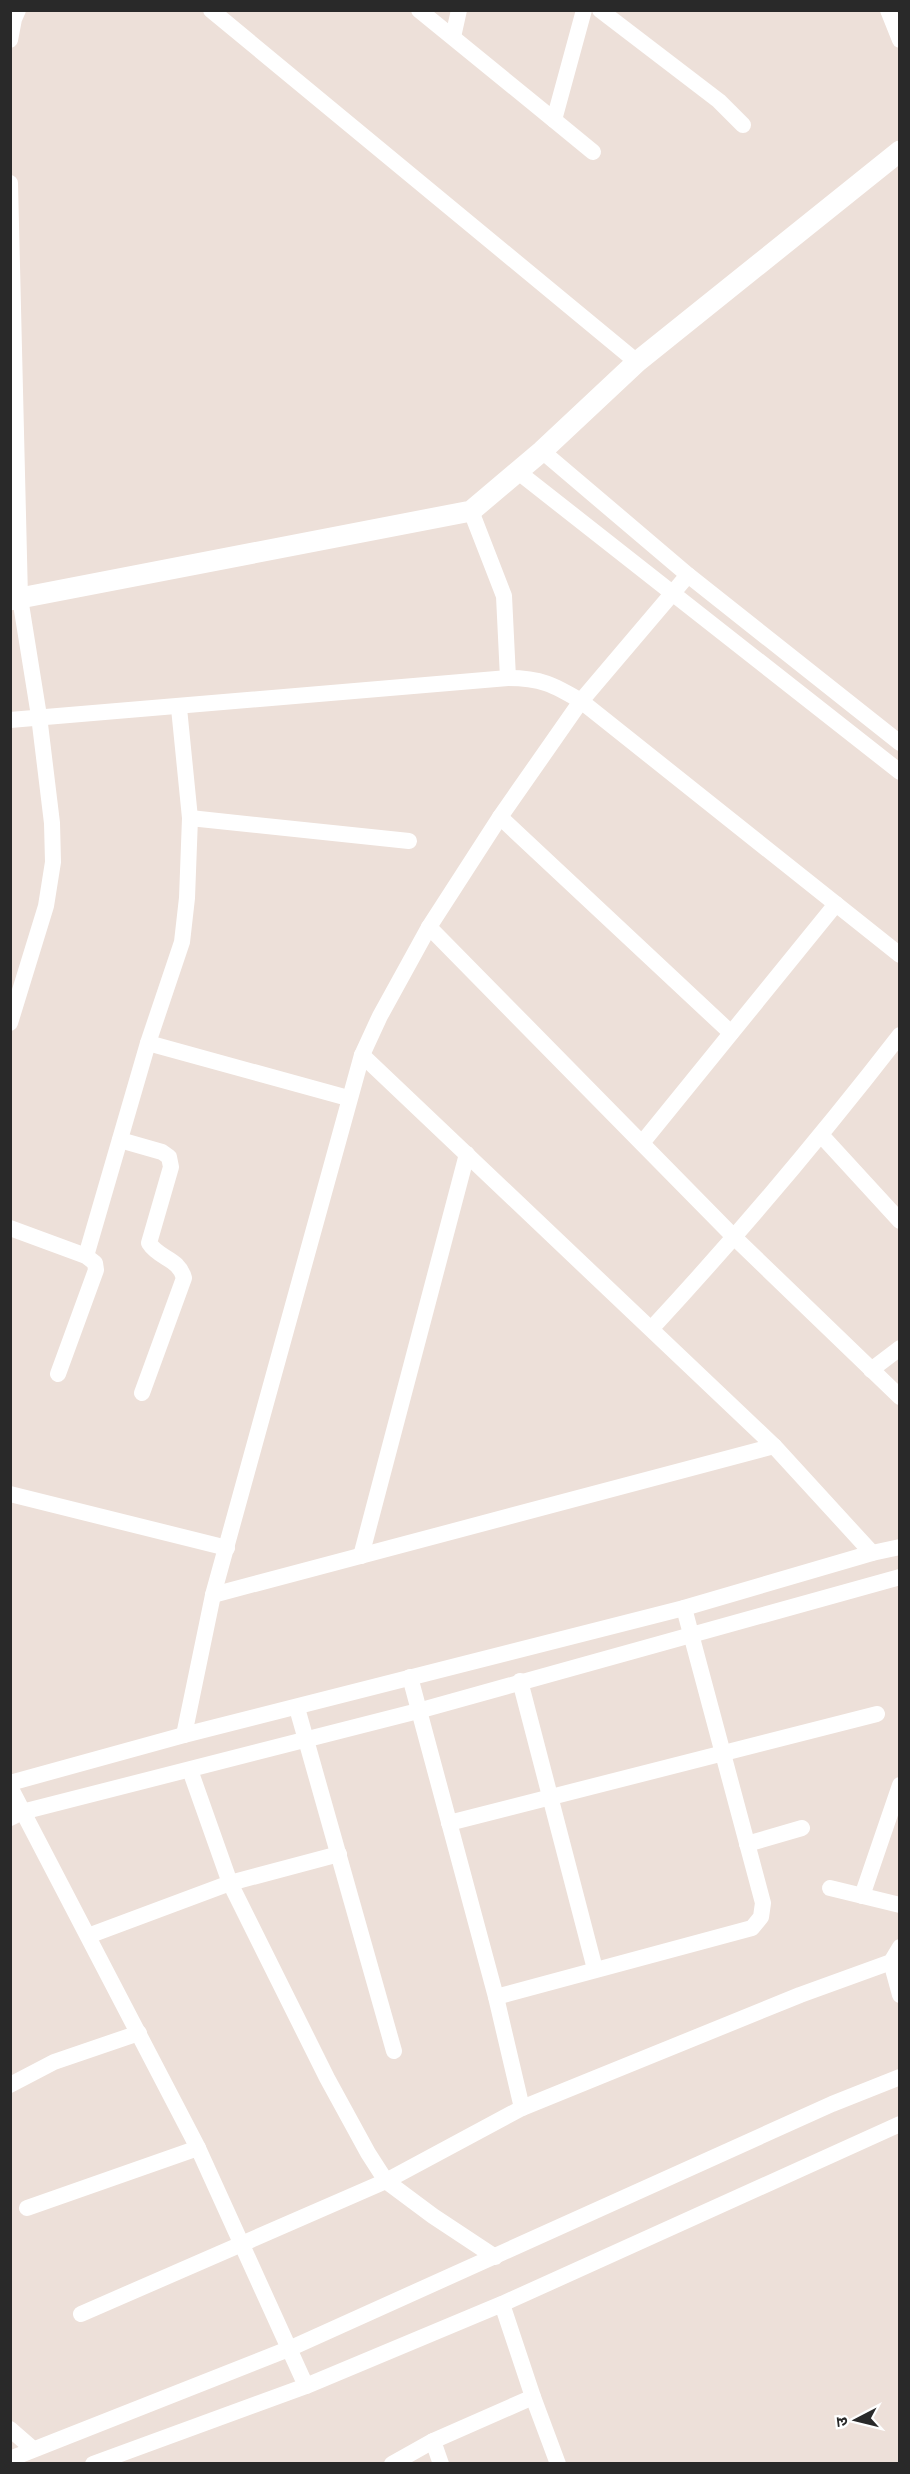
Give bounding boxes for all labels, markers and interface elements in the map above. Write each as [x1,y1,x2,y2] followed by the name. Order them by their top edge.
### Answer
[826,2390,886,2450] north arrow
[830,2415,853,2428] text: उ

